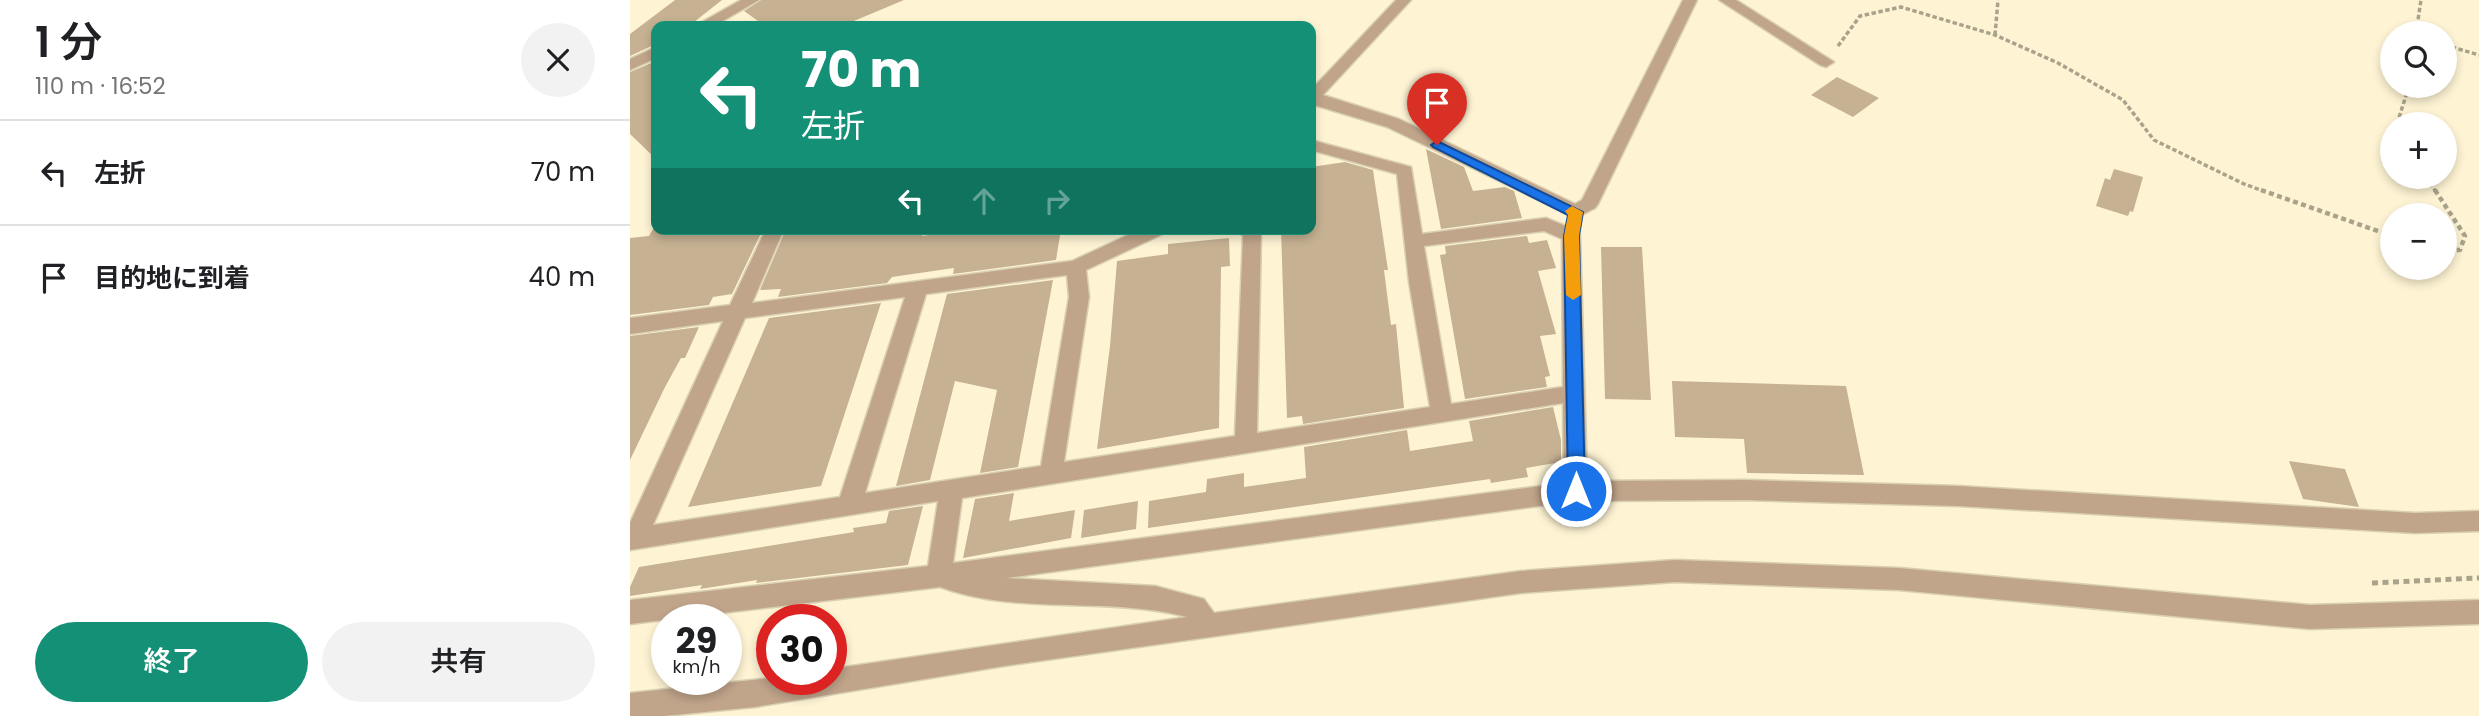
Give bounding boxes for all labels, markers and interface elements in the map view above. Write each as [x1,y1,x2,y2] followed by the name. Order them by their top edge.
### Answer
[35,13,102,72] text: 1 分
[2380,21,2457,280] map controls
[2380,21,2457,98] button: search
[521,23,595,97] button: close
[801,36,921,104] text: 70 m
[686,49,777,140] icon: left
[35,70,166,102] text: 110 m · 16:52
[1407,73,1467,145] pin
[1418,84,1456,122] icon: arrive
[801,103,865,148] text: 左折
[2380,112,2457,189] button: +
[35,154,73,192] icon: left
[531,154,595,190] text: 70 m
[94,155,146,191] text: 左折
[892,182,930,220] icon: left
[965,182,1003,220] icon: ahead
[1038,182,1076,220] icon: right
[2380,203,2457,280] button: −
[35,259,73,297] icon: arrive
[529,259,595,295] text: 40 m
[94,260,250,296] text: 目的地に到着
[1539,454,1613,528] position arrow
[756,604,847,695] speed limit sign: 30
[676,616,717,665] text: 29
[35,622,308,702] button: 終了
[322,622,595,702] button: 共有
[673,654,720,679] text: km/h

